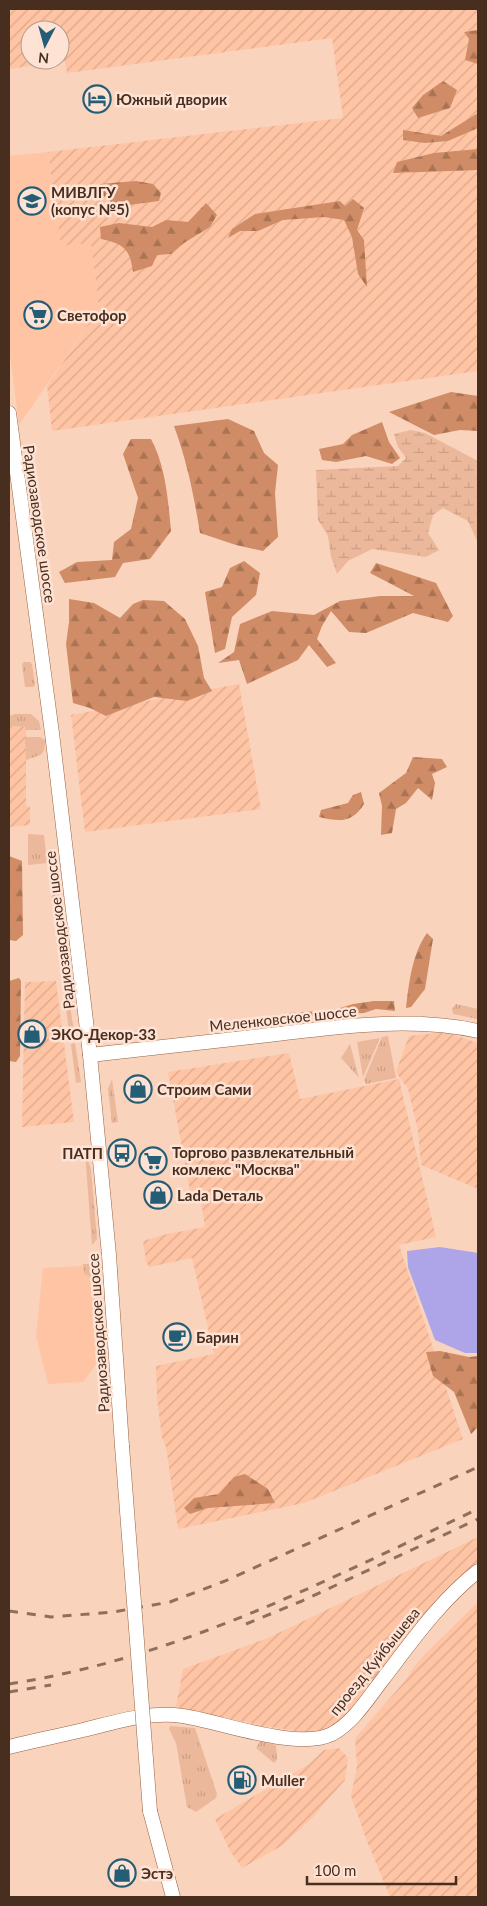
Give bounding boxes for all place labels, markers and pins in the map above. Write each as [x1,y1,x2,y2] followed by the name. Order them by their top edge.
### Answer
[82,84,112,114] hotel icon: Южный дворик
[116,90,228,108] place label: Южный дворик
[51,183,129,218] place label: МИВЛГУ (копус №5)
[17,186,47,216] school or university icon: МИВЛГУ (копус №5)
[23,300,53,330] supermarket icon: Светофор
[57,306,127,324] place label: Светофор
[17,1019,47,1049] shop icon: ЭКО-Декор-33
[51,1025,156,1043] place label: ЭКО-Декор-33
[123,1074,153,1104] shop icon: Строим Сами
[157,1080,252,1098] place label: Строим Сами
[107,1138,137,1168] bus stop icon: ПАТП
[172,1143,354,1178] place label: Торгово развлекательный комлекс "Москва"
[62,1144,103,1162] place label: ПАТП
[138,1146,168,1176] supermarket icon: Торгово развлекательный комлекс "Москва"
[143,1180,173,1210] shop icon: Lada Dеталь
[177,1186,263,1204] place label: Lada Dеталь
[162,1322,192,1352] cafe icon: Барин
[196,1328,239,1346] place label: Барин
[227,1765,257,1795] fuel station icon: Muller
[261,1771,305,1789] place label: Muller
[107,1858,137,1888] shop icon: Эстэ
[141,1864,173,1882] place label: Эстэ

